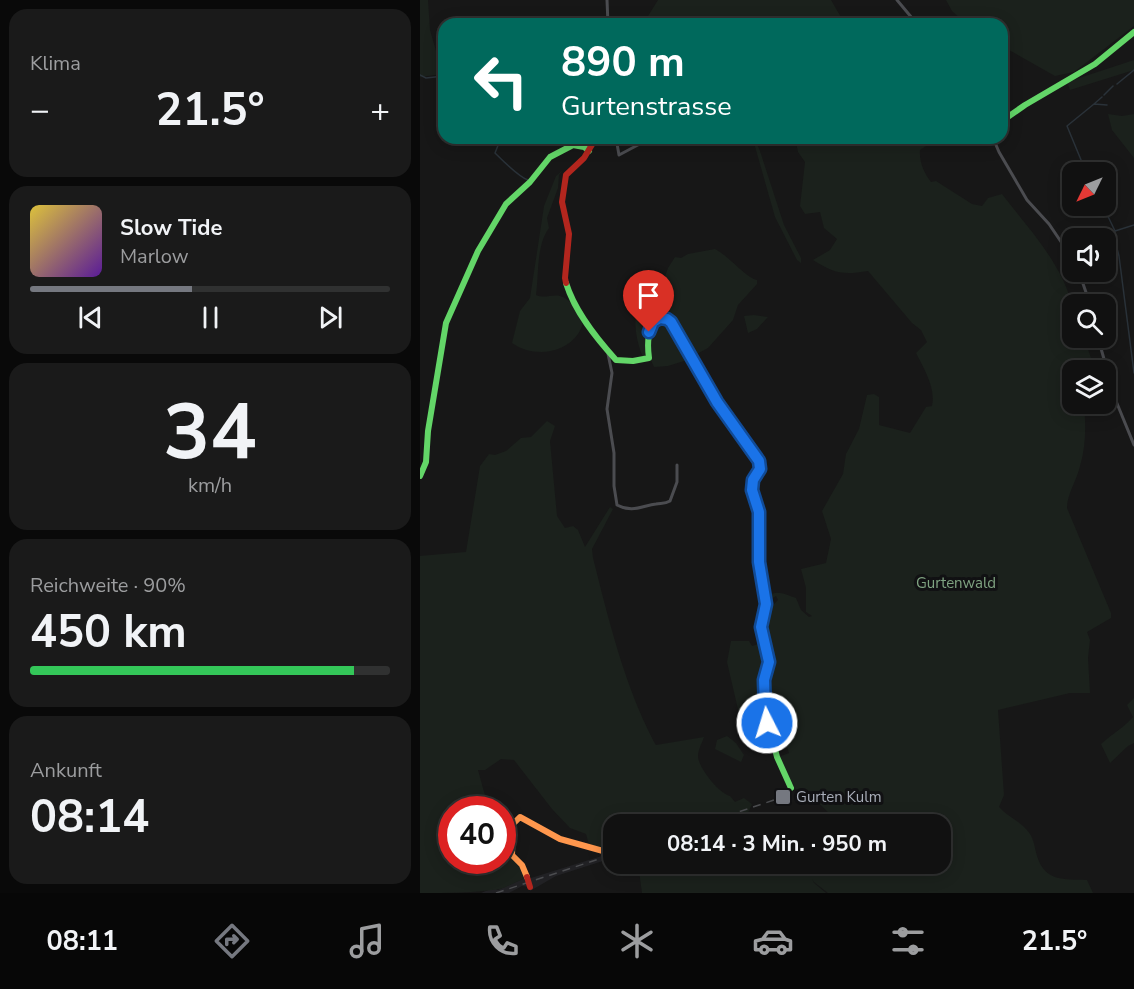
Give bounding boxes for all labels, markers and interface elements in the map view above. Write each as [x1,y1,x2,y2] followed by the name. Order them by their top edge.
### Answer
[561,34,685,91] text: 890 m
[462,42,540,120] icon: left
[30,50,81,77] text: Klima
[155,80,265,141] text: 21.5°
[30,88,50,133] text: −
[370,88,390,133] text: +
[561,88,732,125] text: Gurtenstrasse
[1062,162,1116,216] north arrow
[1062,162,1116,414] map controls
[120,213,222,243] text: Slow Tide
[1062,228,1116,282] button: sound
[120,243,188,270] text: Marlow
[623,270,674,332] pin
[632,279,665,312] icon: arrive
[1062,294,1116,348] button: search
[74,301,107,334] icon: previous
[194,301,227,334] icon: pause
[314,301,347,334] icon: next
[1062,360,1116,414] button: layers
[163,379,257,486] text: 34
[188,472,232,499] text: km/h
[30,572,186,599] text: Reichweite · 90%
[916,573,996,593] park label: Gurtenwald
[30,602,187,663] text: 450 km
[735,691,799,755] position arrow
[30,757,102,784] text: Ankunft
[30,787,149,848] text: 08:14
[796,787,882,807] place label: Gurten Kulm
[774,788,792,806] marker: Gurten Kulm
[438,796,516,874] speed limit sign: 40
[667,829,887,859] text: 08:14 · 3 Min. · 950 m
[211,920,253,962] icon: directions
[346,920,388,962] icon: music
[481,920,523,962] icon: phone
[616,920,658,962] icon: climate
[752,920,794,962] icon: car
[887,920,929,962] icon: filters
[47,923,118,960] text: 08:11
[1022,923,1087,960] text: 21.5°

